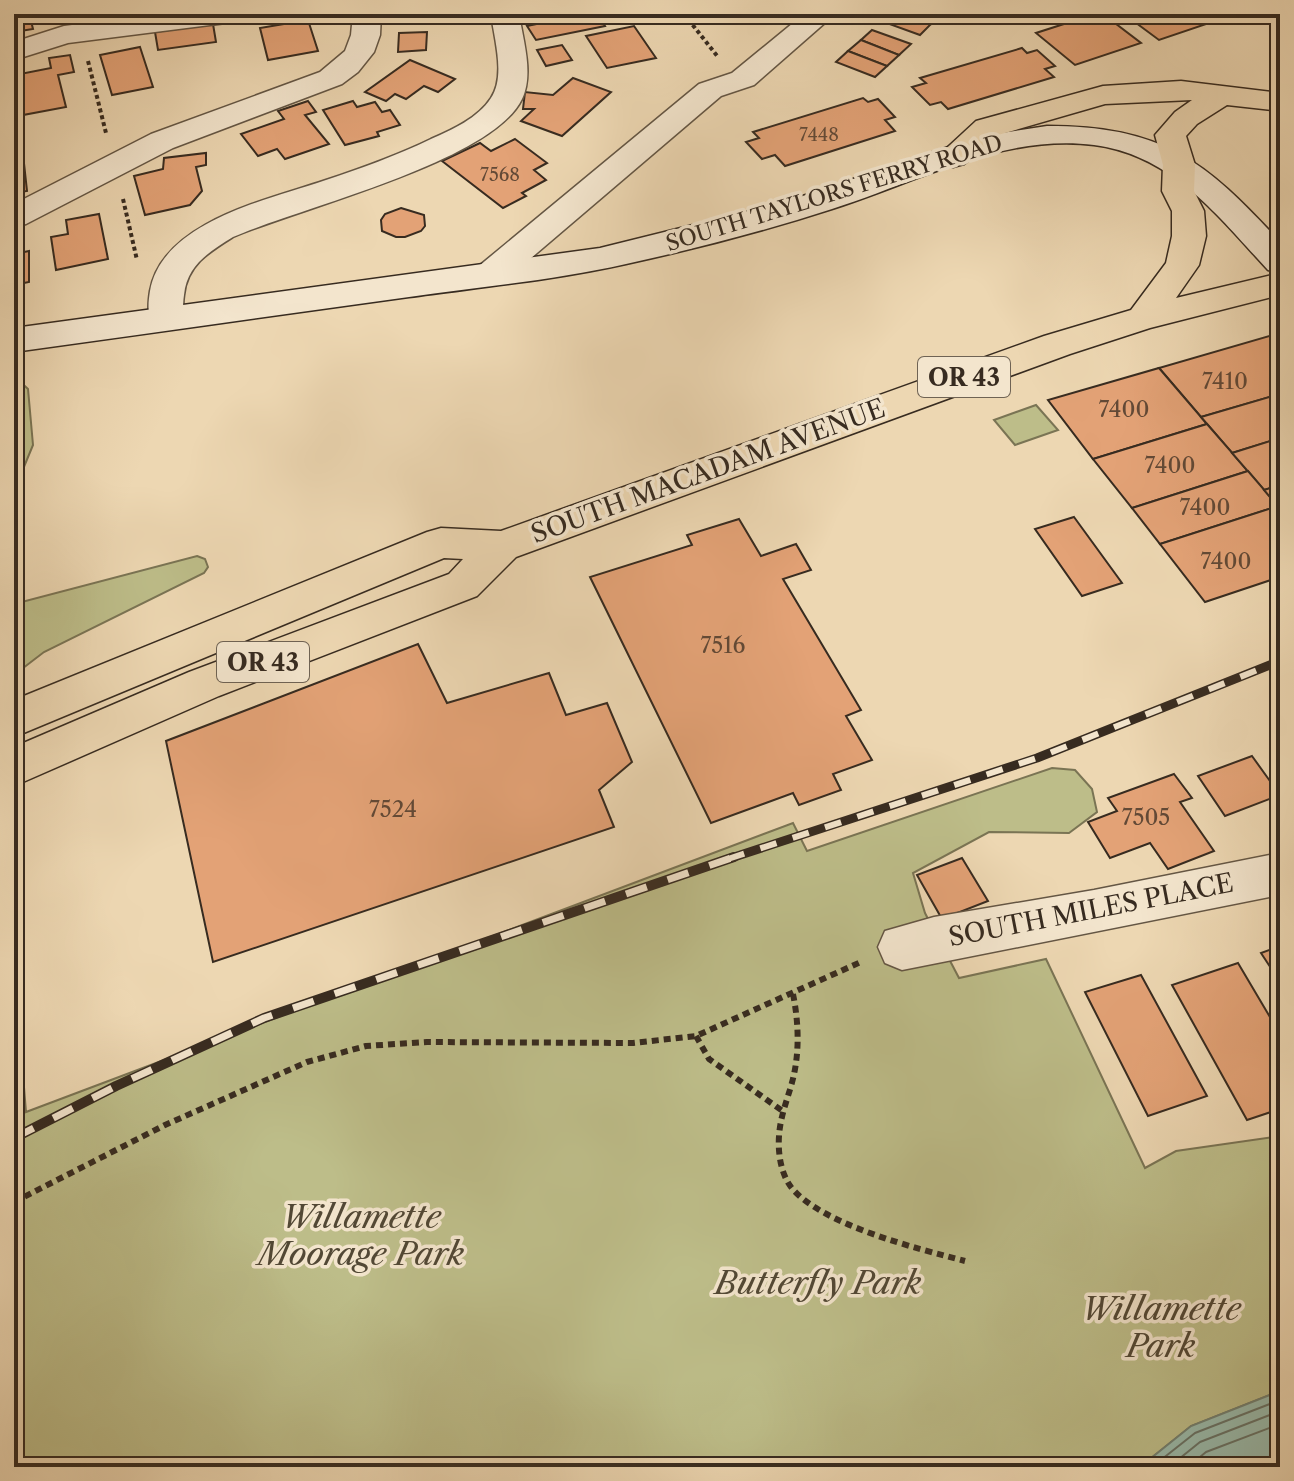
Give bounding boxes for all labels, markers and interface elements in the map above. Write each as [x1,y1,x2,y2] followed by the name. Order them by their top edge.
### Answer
[799,124,839,146] house number: 7448
[663,129,1005,257] street label: SOUTH TAYLORS FERRY ROAD
[480,164,520,186] house number: 7568
[918,357,1010,397] road number: OR 43
[1202,368,1248,395] house number: 7410
[526,392,890,550] street label: SOUTH MACADAM AVENUE
[1099,396,1149,423] house number: 7400
[1145,452,1195,479] house number: 7400
[1180,494,1230,521] house number: 7400
[1201,548,1251,575] house number: 7400
[701,632,746,659] house number: 7516
[217,642,309,682] road number: OR 43
[369,796,417,823] house number: 7524
[1122,804,1170,831] house number: 7505
[946,867,1236,953] street label: SOUTH MILES PLACE
[254,1197,464,1273] park label: Willamette Moorage Park
[712,1263,922,1302] park label: Butterfly Park
[1081,1289,1242,1365] park label: Willamette Park

